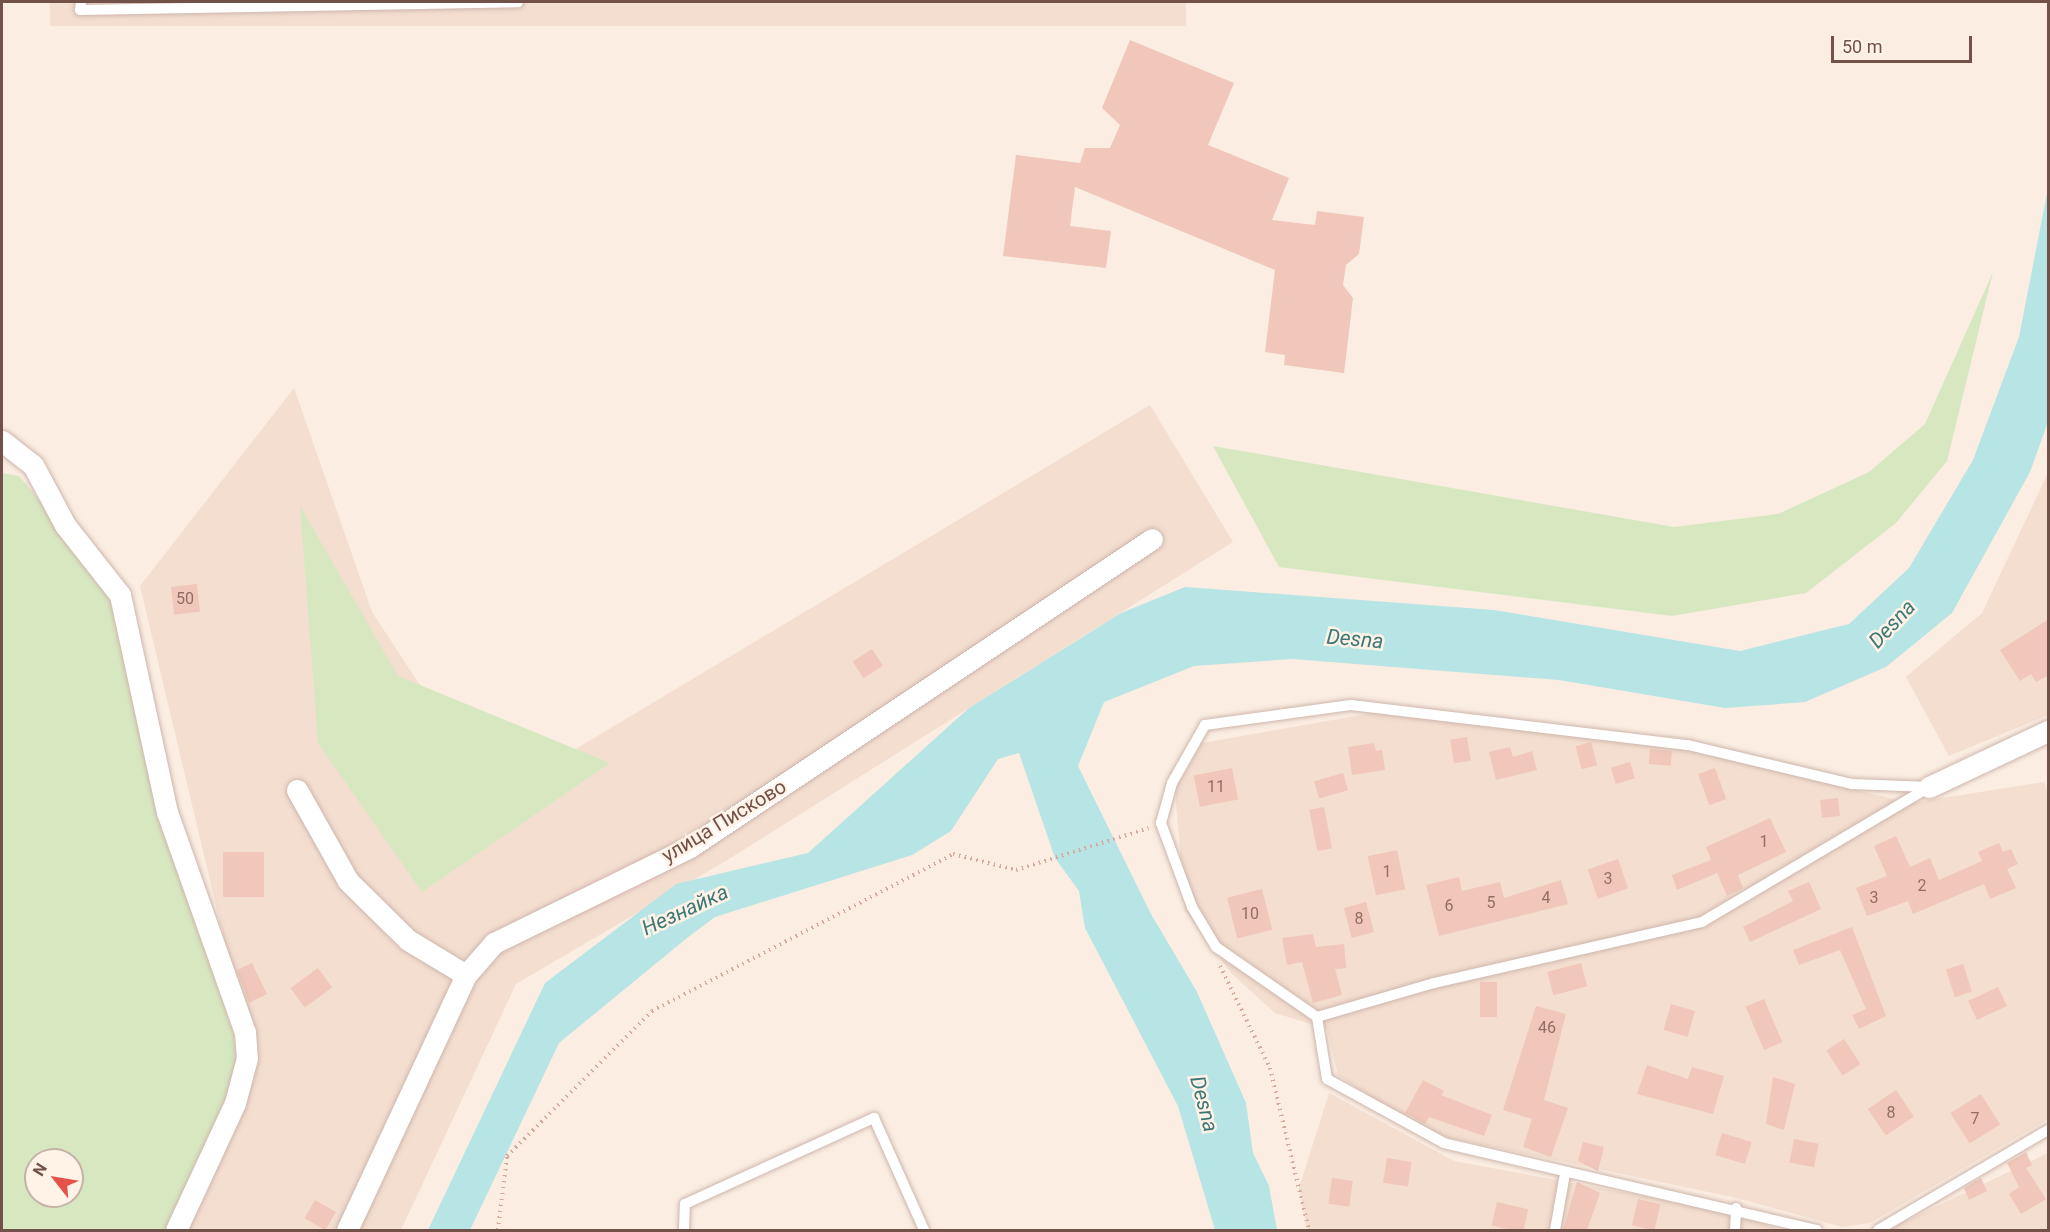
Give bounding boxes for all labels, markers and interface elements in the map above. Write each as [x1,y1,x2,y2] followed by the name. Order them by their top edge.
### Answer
[1834,24,1975,62] scale bar
[1842,36,1882,57] text: 50 m
[176,589,194,609] house number: 50
[1863,595,1921,653] water label: Desna
[1326,624,1384,654] water label: Desna
[657,774,791,868] street label: улица Писково
[1207,777,1225,797] house number: 11
[1760,832,1768,852] house number: 1
[1383,862,1391,882] house number: 1
[1604,869,1612,889] house number: 3
[1918,876,1926,896] house number: 2
[638,879,732,941] water label: Незнайка
[1542,888,1550,908] house number: 4
[1870,888,1878,908] house number: 3
[1487,893,1495,913] house number: 5
[1445,896,1453,916] house number: 6
[1241,904,1259,924] house number: 10
[1355,909,1363,929] house number: 8
[1538,1018,1556,1038] house number: 46
[1184,1073,1224,1135] water label: Desna
[1887,1103,1895,1123] house number: 8
[1971,1109,1979,1129] house number: 7
[24,1148,84,1208] north arrow
[29,1160,51,1179] text: N

